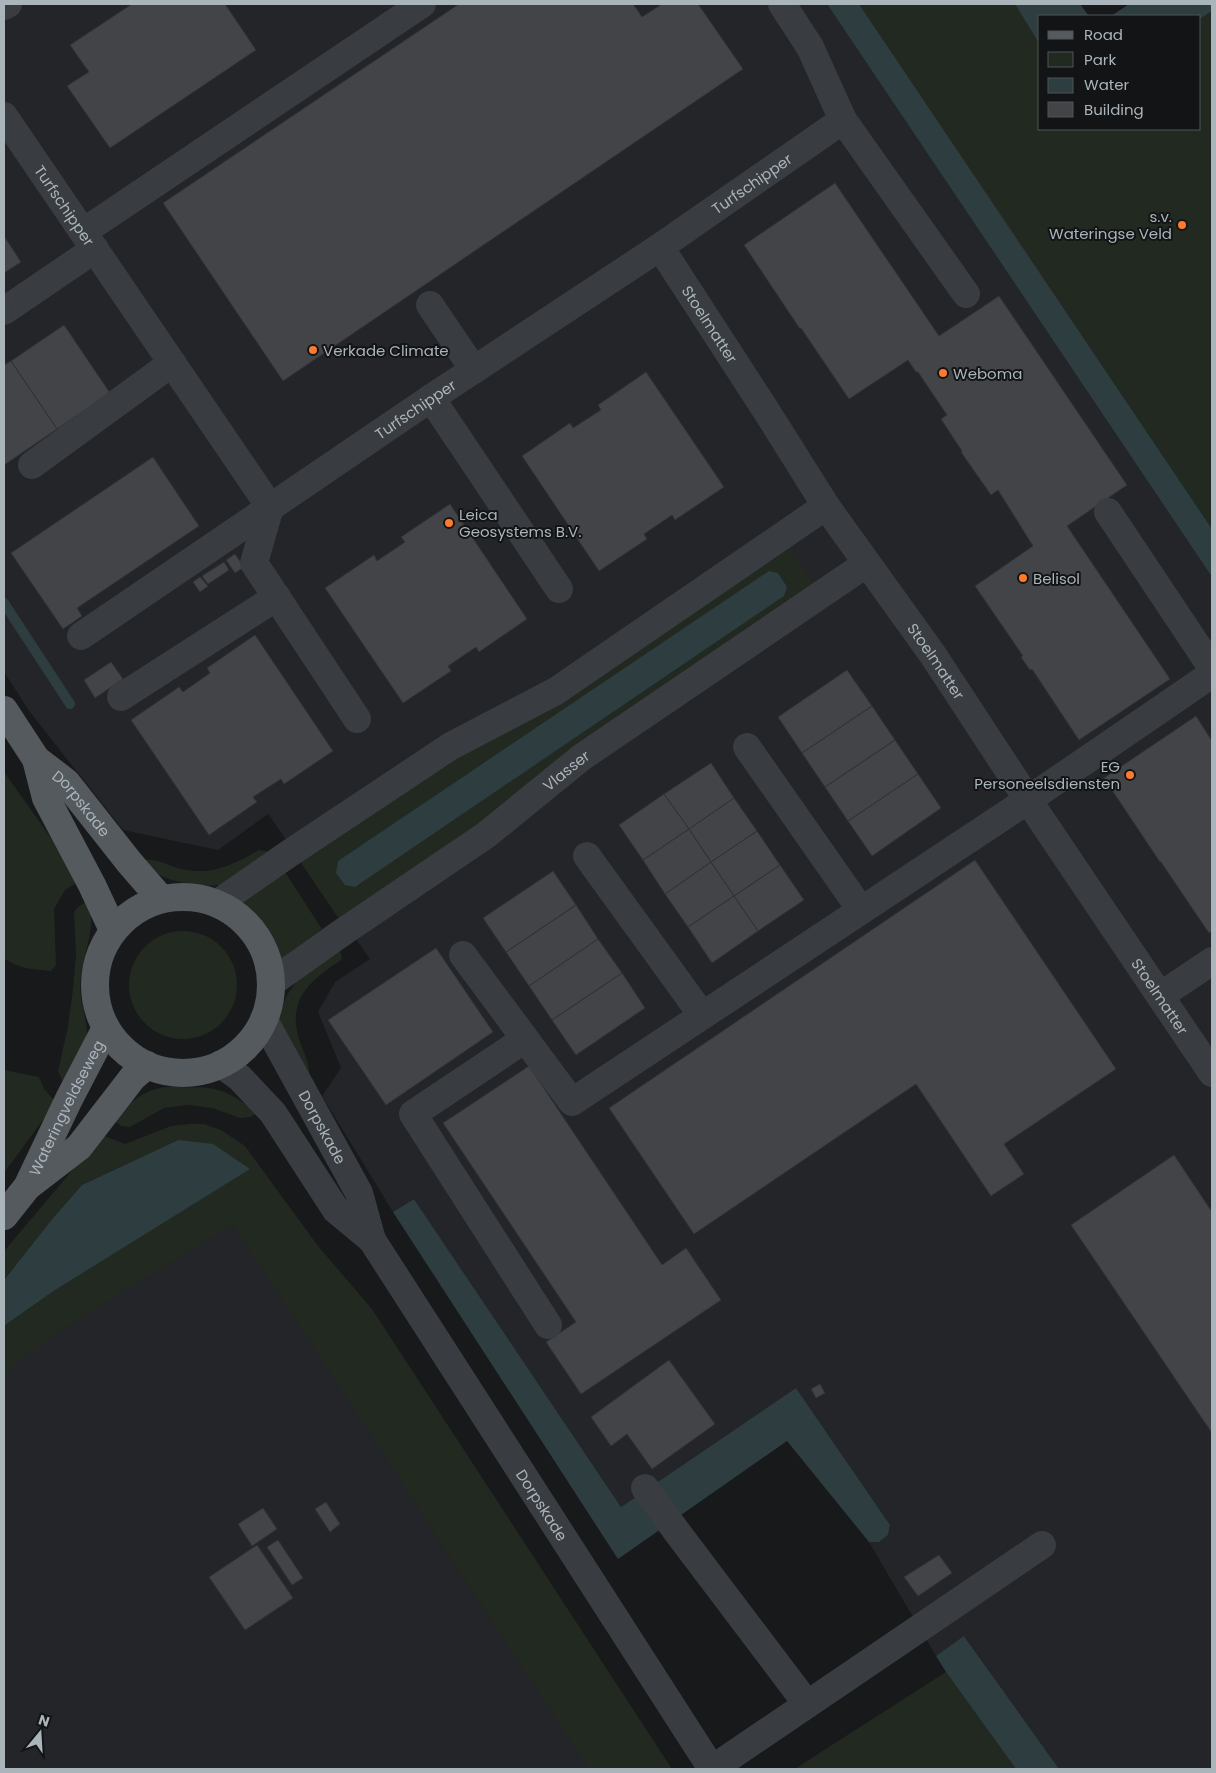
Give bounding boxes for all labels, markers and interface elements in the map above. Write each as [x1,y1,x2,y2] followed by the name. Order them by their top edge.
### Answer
[1038,15,1201,130] legend
[1084,24,1123,45] text: Road
[1084,49,1116,70] text: Park
[1084,74,1130,95] text: Water
[1084,99,1144,120] text: Building
[707,148,796,219] street label: Turfschipper
[30,161,100,250] street label: Turfschipper
[1049,206,1172,244] place label: s.v. Wateringse Veld
[1176,219,1188,231] marker: s.v. Wateringse Veld
[677,281,743,367] street label: Stoelmatter
[323,340,449,361] place label: Verkade Climate
[307,344,319,356] marker: Verkade Climate
[953,363,1022,384] place label: Weboma
[937,367,949,379] marker: Weboma
[370,374,460,444] street label: Turfschipper
[459,504,581,542] place label: Leica Geosystems B.V.
[443,517,455,529] marker: Leica Geosystems B.V.
[1033,568,1080,589] place label: Belisol
[1017,572,1029,584] marker: Belisol
[903,619,970,704] street label: Stoelmatter
[538,744,594,795] street label: Vlasser
[974,756,1120,794] place label: EG Personeelsdiensten
[48,765,116,841] street label: Dorpskade
[1124,769,1136,781] marker: EG Personeelsdiensten
[1127,954,1194,1039] street label: Stoelmatter
[24,1036,109,1179] street label: Wateringveldseweg
[294,1086,351,1168] street label: Dorpskade
[511,1465,573,1545] street label: Dorpskade
[15,1708,65,1758] north arrow
[36,1709,52,1732] text: N

